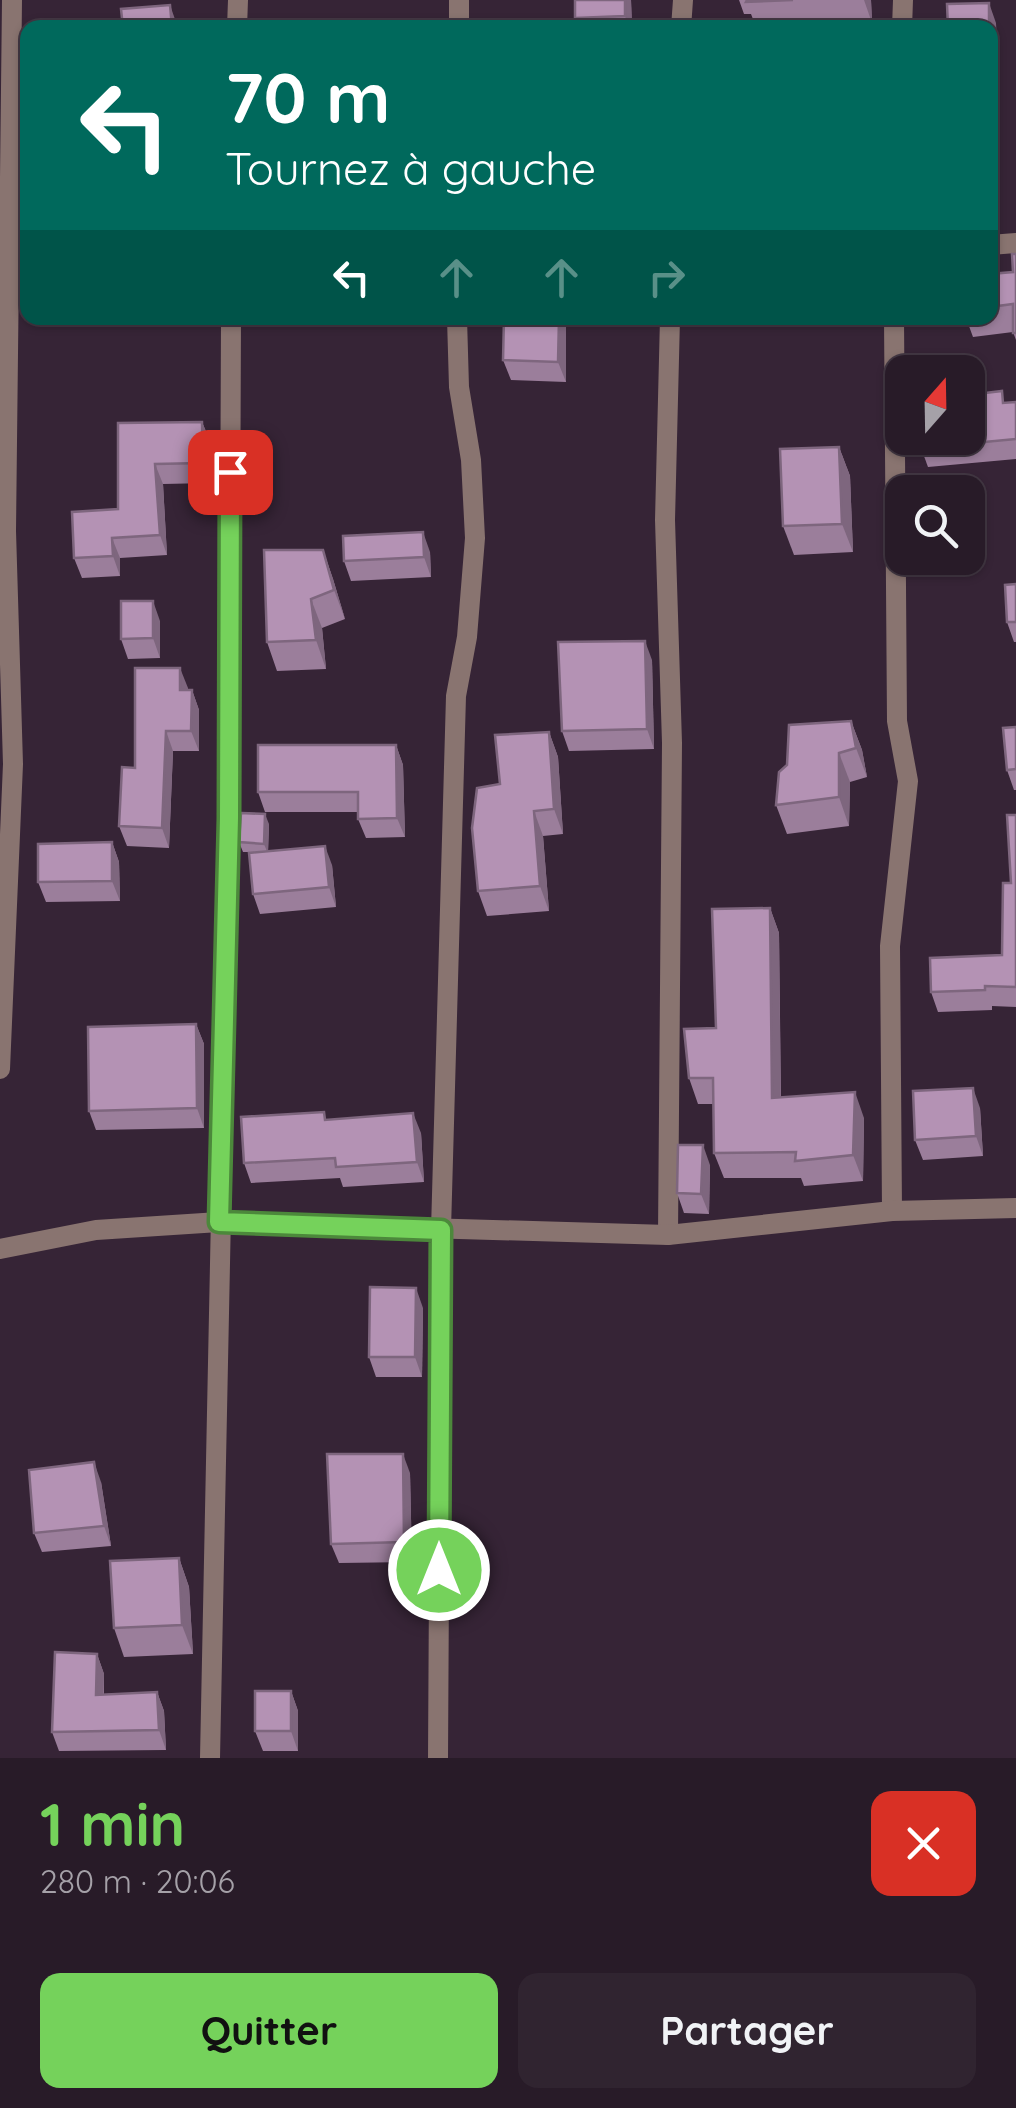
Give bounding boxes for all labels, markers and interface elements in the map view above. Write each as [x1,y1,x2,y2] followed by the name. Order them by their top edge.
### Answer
[225,53,391,141] text: 70 m
[60,60,190,190] icon: left
[225,140,596,196] text: Tournez à gauche
[324,250,379,305] icon: left
[429,250,484,305] icon: ahead
[534,250,589,305] icon: ahead
[639,250,694,305] icon: right
[885,355,985,455] north arrow
[885,355,985,575] map controls
[188,430,273,515] pin
[203,445,258,500] icon: arrive
[885,475,985,575] button: search
[387,1518,491,1622] position arrow
[40,1786,185,1861] text: 1 min
[871,1791,976,1896] button: close
[40,1861,235,1901] text: 280 m · 20:06
[40,1973,498,2088] button: Quitter
[518,1973,976,2088] button: Partager

